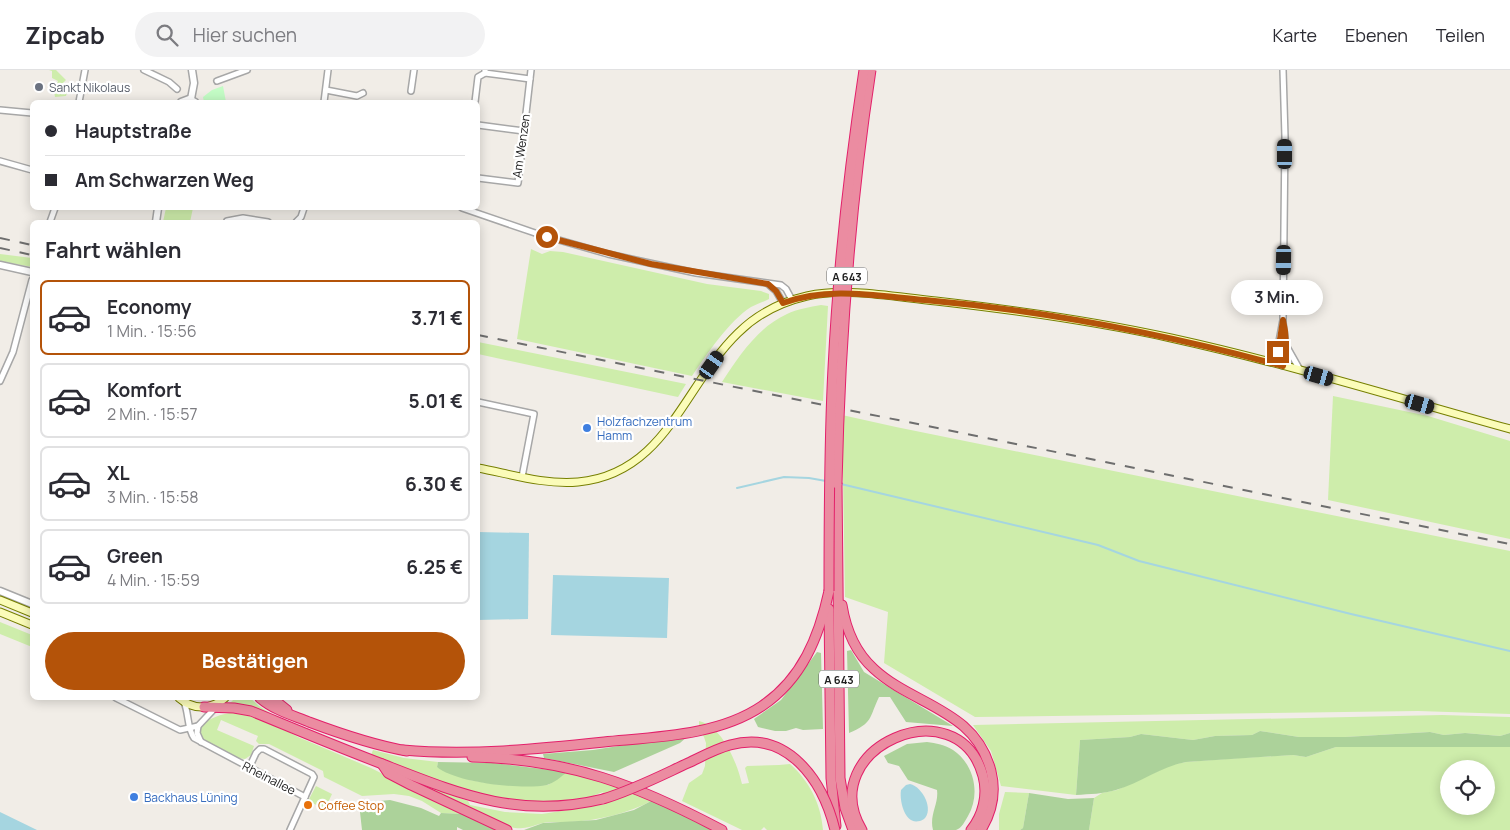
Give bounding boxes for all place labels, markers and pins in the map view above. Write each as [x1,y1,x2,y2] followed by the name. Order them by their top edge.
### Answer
[49,79,130,96] place label: Sankt Nikolaus
[33,81,45,93] marker: Sankt Nikolaus
[597,413,692,444] place label: Holzfachzentrum Hamm
[581,422,593,434] marker: Holzfachzentrum Hamm
[144,789,238,806] place label: Backhaus Lüning
[128,791,140,803] marker: Backhaus Lüning
[318,797,384,814] place label: Coffee Stop
[302,799,314,811] marker: Coffee Stop

